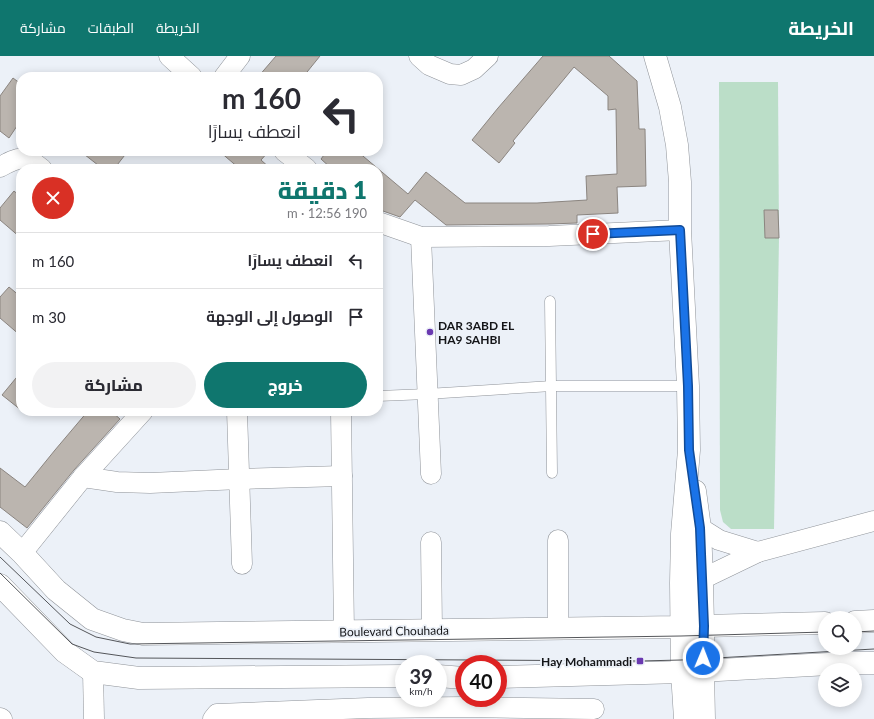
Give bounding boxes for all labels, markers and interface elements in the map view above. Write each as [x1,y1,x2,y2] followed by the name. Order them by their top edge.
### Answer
[788,16,854,39] text: الخريطة
[20,19,66,36] text: مشاركة
[88,19,134,36] text: الطبقات
[156,19,200,36] text: الخريطة
[222,81,301,115] text: 160 m
[315,88,367,140] icon: left
[208,120,301,142] text: انعطف يسارًا
[278,175,367,204] text: 1 دقيقة
[32,177,74,219] button: close
[287,205,367,221] text: 190 m · 12:56
[576,217,610,251] pin
[582,223,604,245] icon: arrive
[345,250,367,272] icon: left
[248,251,333,269] text: انعطف يسارًا
[32,252,74,270] text: 160 m
[345,306,367,328] icon: arrive
[206,307,333,325] text: الوصول إلى الوجهة
[32,308,66,326] text: 30 m
[438,318,515,347] place label: DAR 3ABD EL HA9 SAHBI
[425,327,435,337] marker: DAR 3ABD EL HA9 SAHBI
[32,362,196,408] button: مشاركة
[204,362,367,408] button: خروج
[818,611,862,707] map controls
[818,611,862,655] button: search
[339,623,449,639] street label: Boulevard Chouhada
[682,637,724,679] position arrow
[541,654,632,669] place label: Hay Mohammadi
[455,655,507,707] speed limit sign: 40
[635,656,645,666] marker: Hay Mohammadi
[818,663,862,707] button: layers
[409,664,433,688] text: 39
[409,685,433,697] text: km/h

